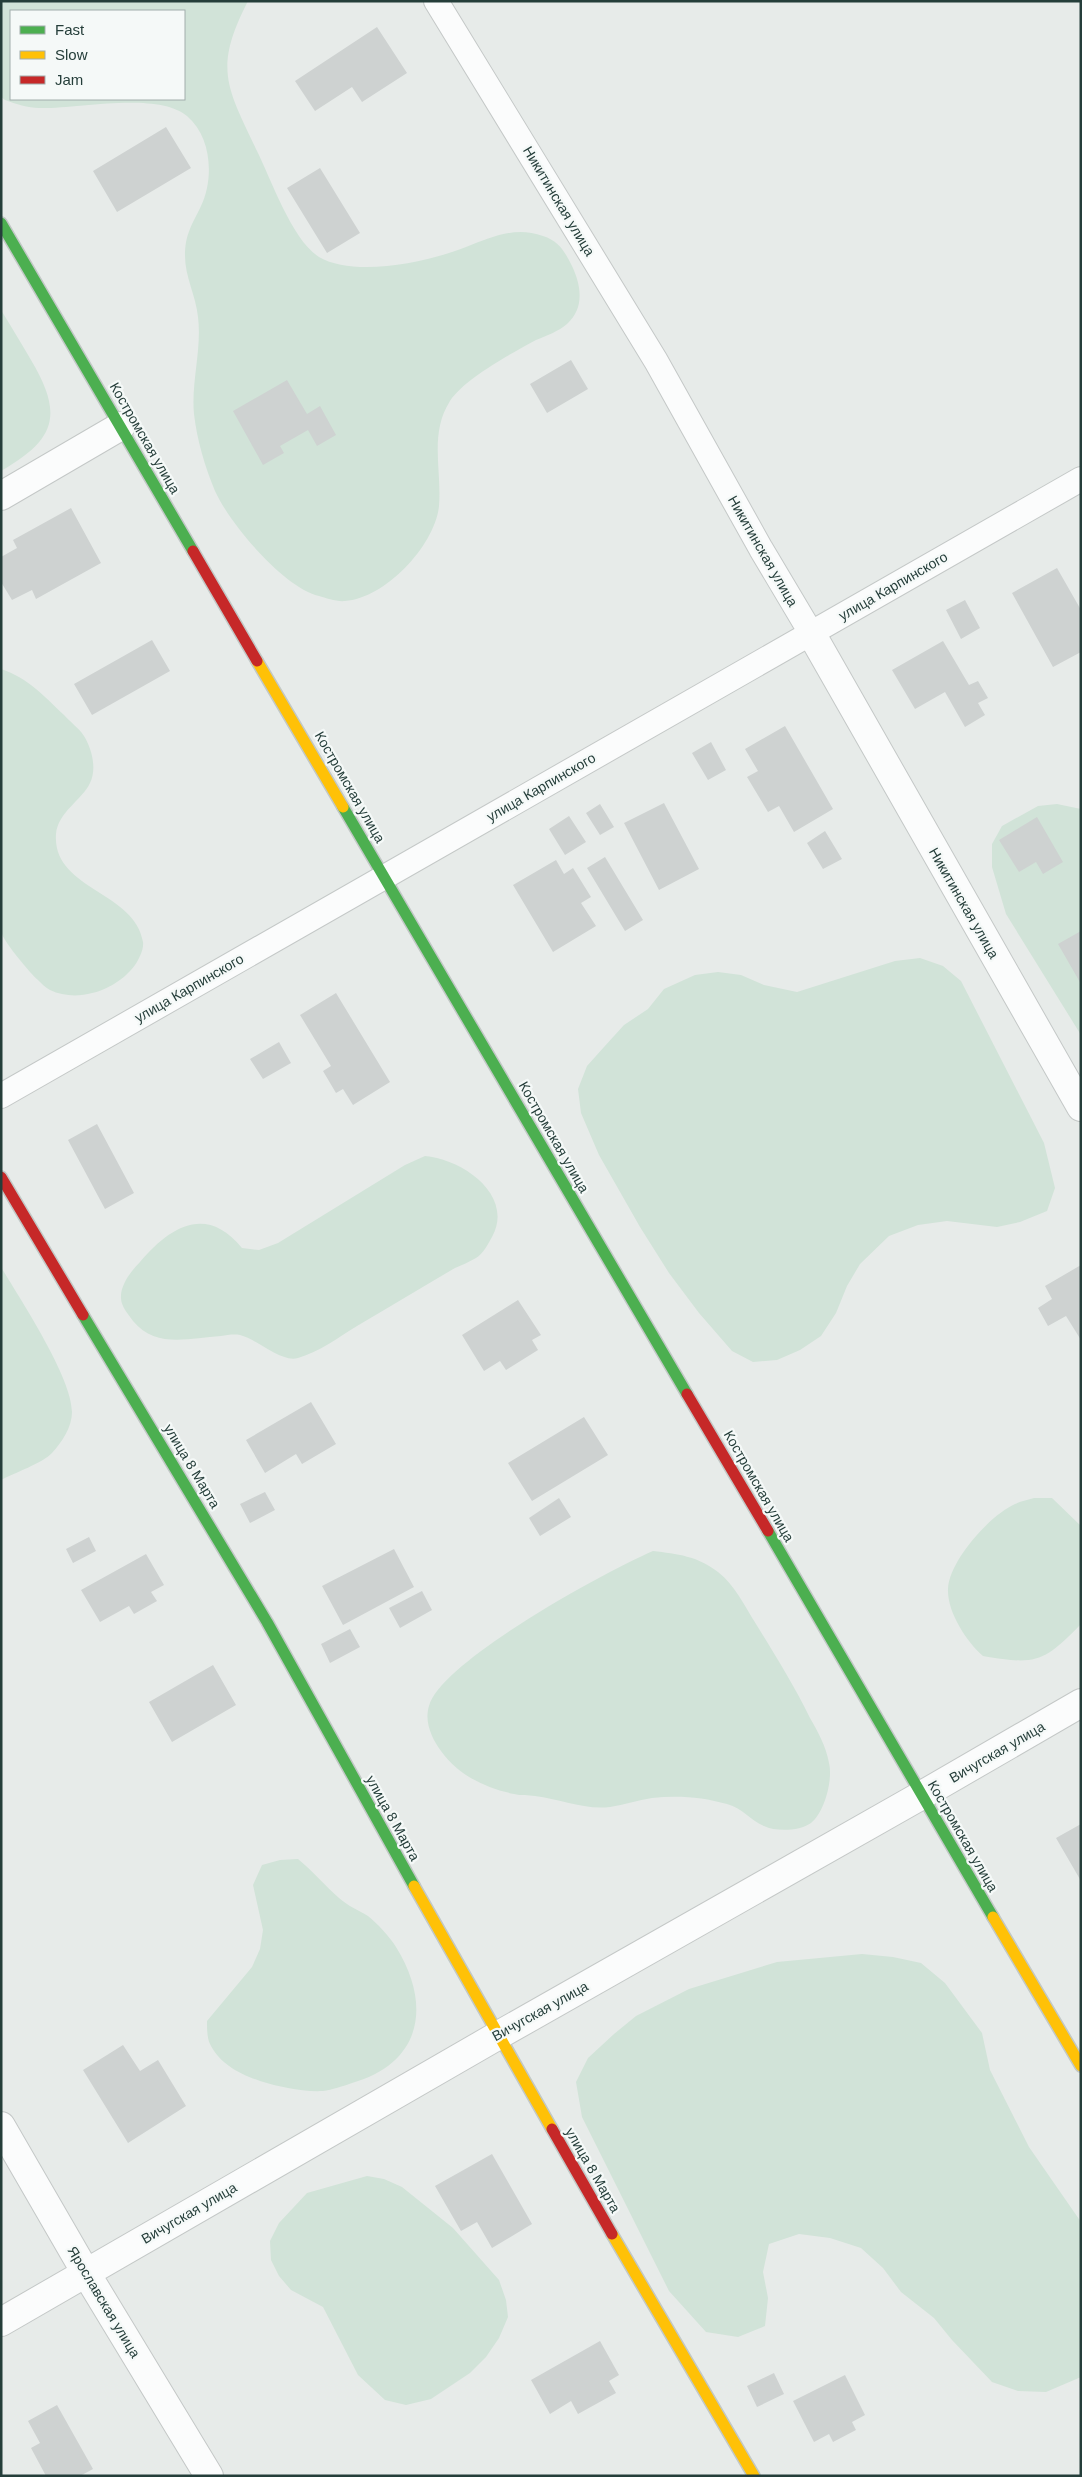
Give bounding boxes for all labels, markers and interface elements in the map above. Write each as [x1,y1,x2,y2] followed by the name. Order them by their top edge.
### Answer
[10,10,185,100] legend
[55,21,85,38] text: Fast
[55,46,88,63] text: Slow
[55,71,83,88] text: Jam
[520,143,598,259] street label: Никитинская улица
[107,380,183,497] street label: Костромская улица
[725,493,801,609] street label: Никитинская улица
[836,548,950,624] street label: улица Карпинского
[312,729,388,846] street label: Костромская улица
[484,749,598,825] street label: улица Карпинского
[926,845,1002,961] street label: Никитинская улица
[132,950,246,1026] street label: улица Карпинского
[516,1079,592,1196] street label: Костромская улица
[161,1421,223,1511] street label: улица 8 Марта
[721,1428,797,1545] street label: Костромская улица
[946,1718,1048,1786] street label: Вичугская улица
[363,1772,423,1864] street label: улица 8 Марта
[925,1778,1001,1895] street label: Костромская улица
[489,1978,591,2044] street label: Вичугская улица
[562,2125,624,2215] street label: улица 8 Марта
[138,2179,240,2247] street label: Вичугская улица
[64,2243,144,2361] street label: Ярославская улица

